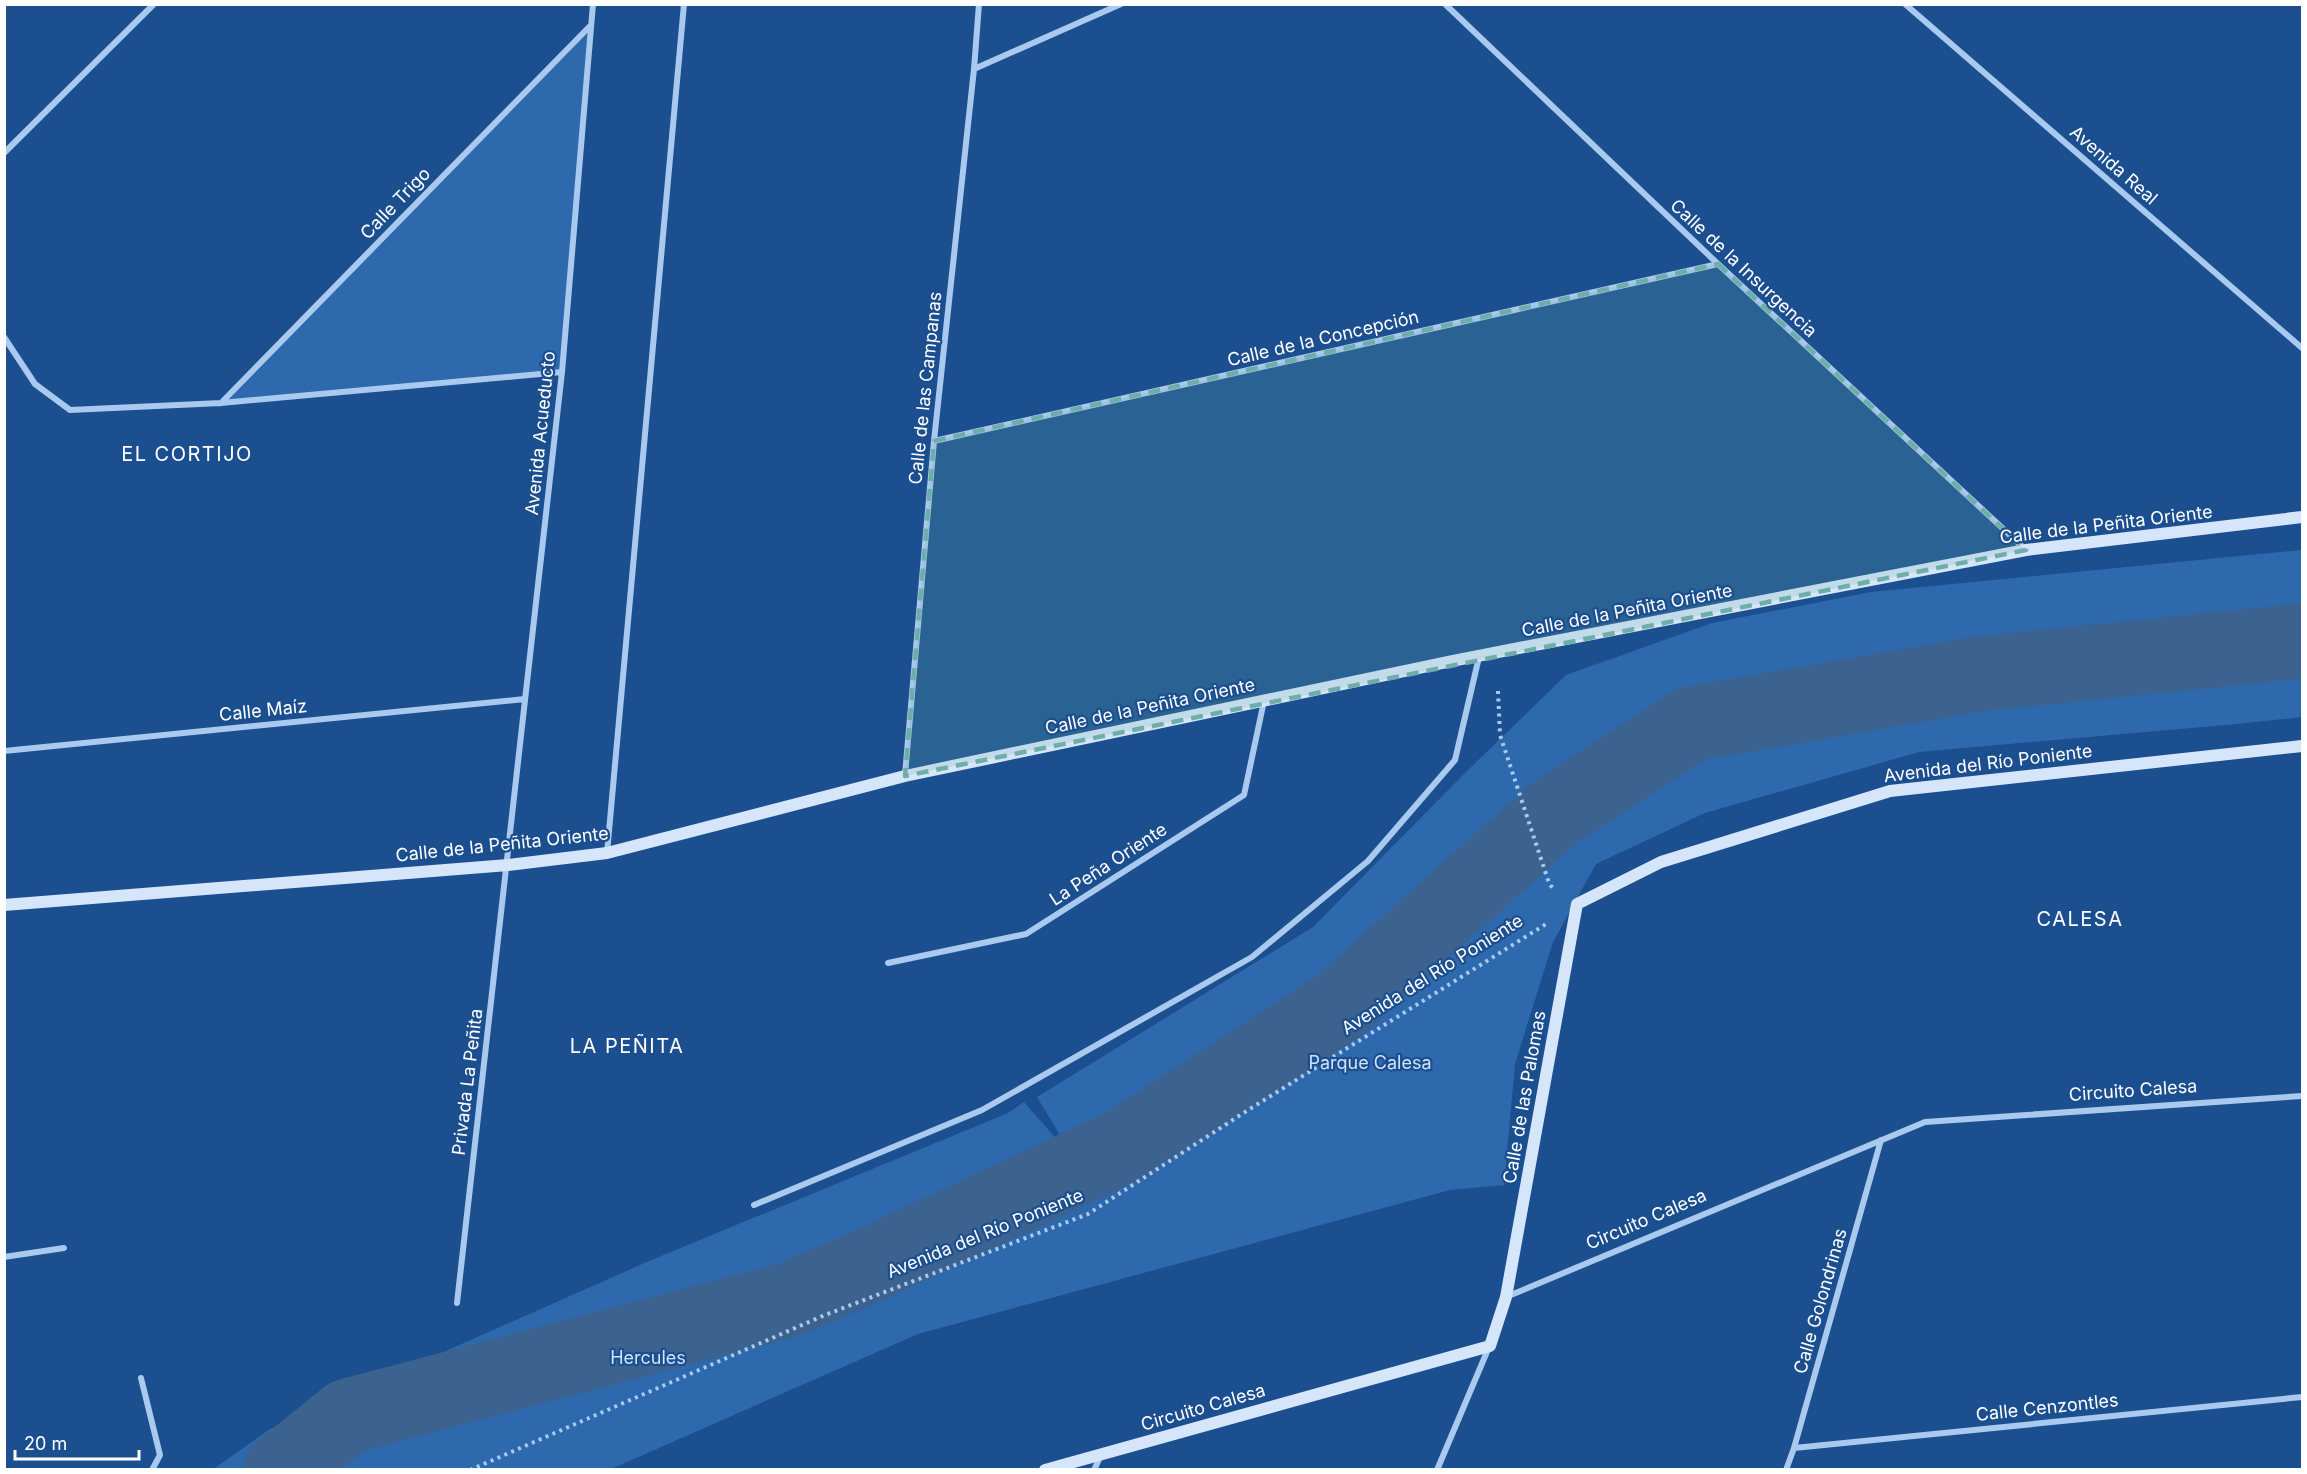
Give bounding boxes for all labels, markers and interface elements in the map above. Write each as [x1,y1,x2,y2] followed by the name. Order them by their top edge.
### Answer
[2066,121,2162,209] street label: Avenida Real
[356,163,434,243] street label: Calle Trigo
[1666,195,1822,341] street label: Calle de la Insurgencia
[904,291,946,485] street label: Calle de las Campanas
[1225,306,1421,370] street label: Calle de la Concepción
[521,350,559,516] street label: Avenida Acueducto
[121,442,253,466] district label: EL CORTIJO
[1998,501,2214,547] street label: Calle de la Peñita Oriente
[1520,579,1734,641] street label: Calle de la Peñita Oriente
[1043,673,1257,739] street label: Calle de la Peñita Oriente
[218,695,308,725] street label: Calle Maíz
[1883,740,2093,786] street label: Avenida del Río Poniente
[1045,818,1171,910] street label: La Peña Oriente
[394,822,610,866] street label: Calle de la Peñita Oriente
[2037,907,2123,931] district label: CALESA
[1337,909,1527,1039] street label: Avenida del Río Poniente
[448,1007,486,1157] street label: Privada La Peñita
[1498,1009,1550,1185] street label: Calle de las Palomas
[570,1033,684,1058] district label: LA PEÑITA
[1308,1052,1432,1073] park label: Parque Calesa
[2068,1075,2198,1105] street label: Circuito Calesa
[884,1184,1086,1282] street label: Avenida del Río Poniente
[1583,1184,1709,1254] street label: Circuito Calesa
[1789,1226,1851,1376] street label: Calle Golondrinas
[610,1347,686,1368] park label: Hercules
[1138,1379,1268,1435] street label: Circuito Calesa
[1975,1389,2119,1425] street label: Calle Cenzontles
[15,1423,140,1461] scale bar
[24,1433,67,1454] text: 20 m

